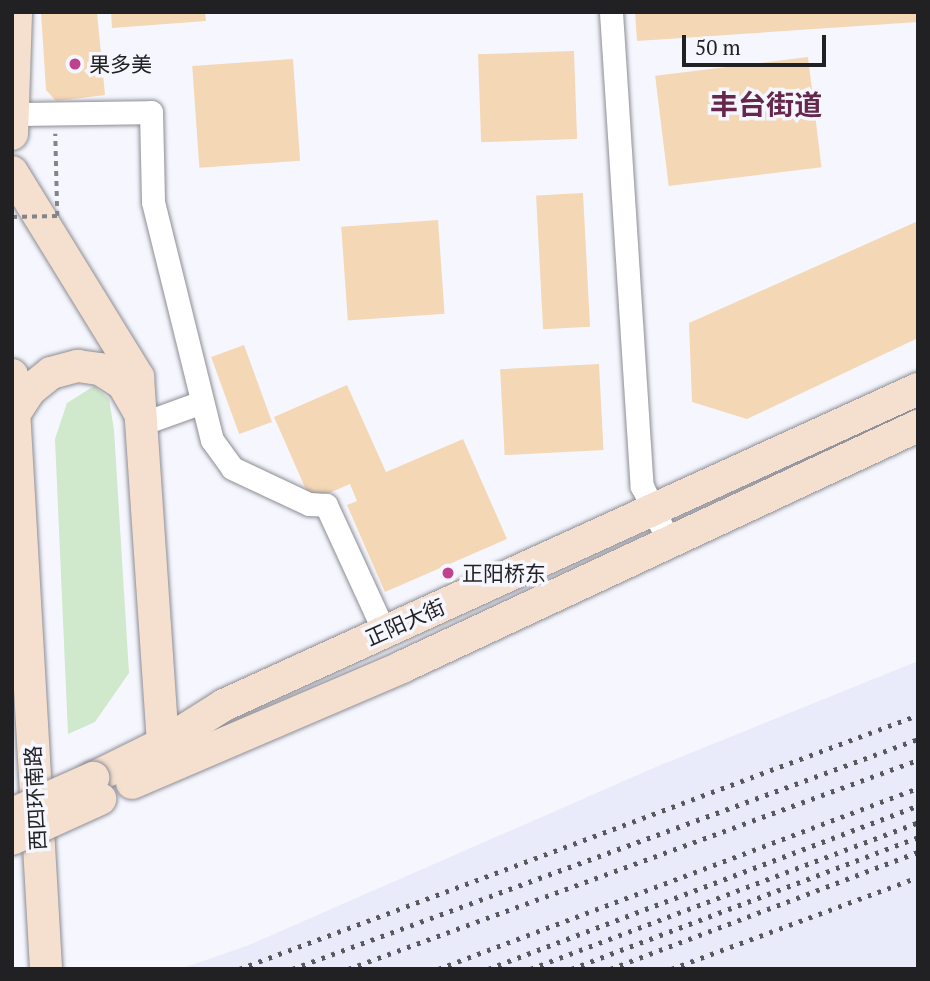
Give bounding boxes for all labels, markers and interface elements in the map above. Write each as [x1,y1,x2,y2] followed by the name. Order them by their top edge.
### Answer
[685,21,828,65] scale bar
[695,33,741,61] text: 50 m
[89,51,152,77] place label: 果多美
[67,56,83,72] marker: 果多美
[710,88,822,122] district label: 丰台街道
[462,560,546,586] place label: 正阳桥东
[440,565,456,581] marker: 正阳桥东
[362,593,448,651] street label: 正阳大街
[20,745,50,851] street label: 西四环南路

